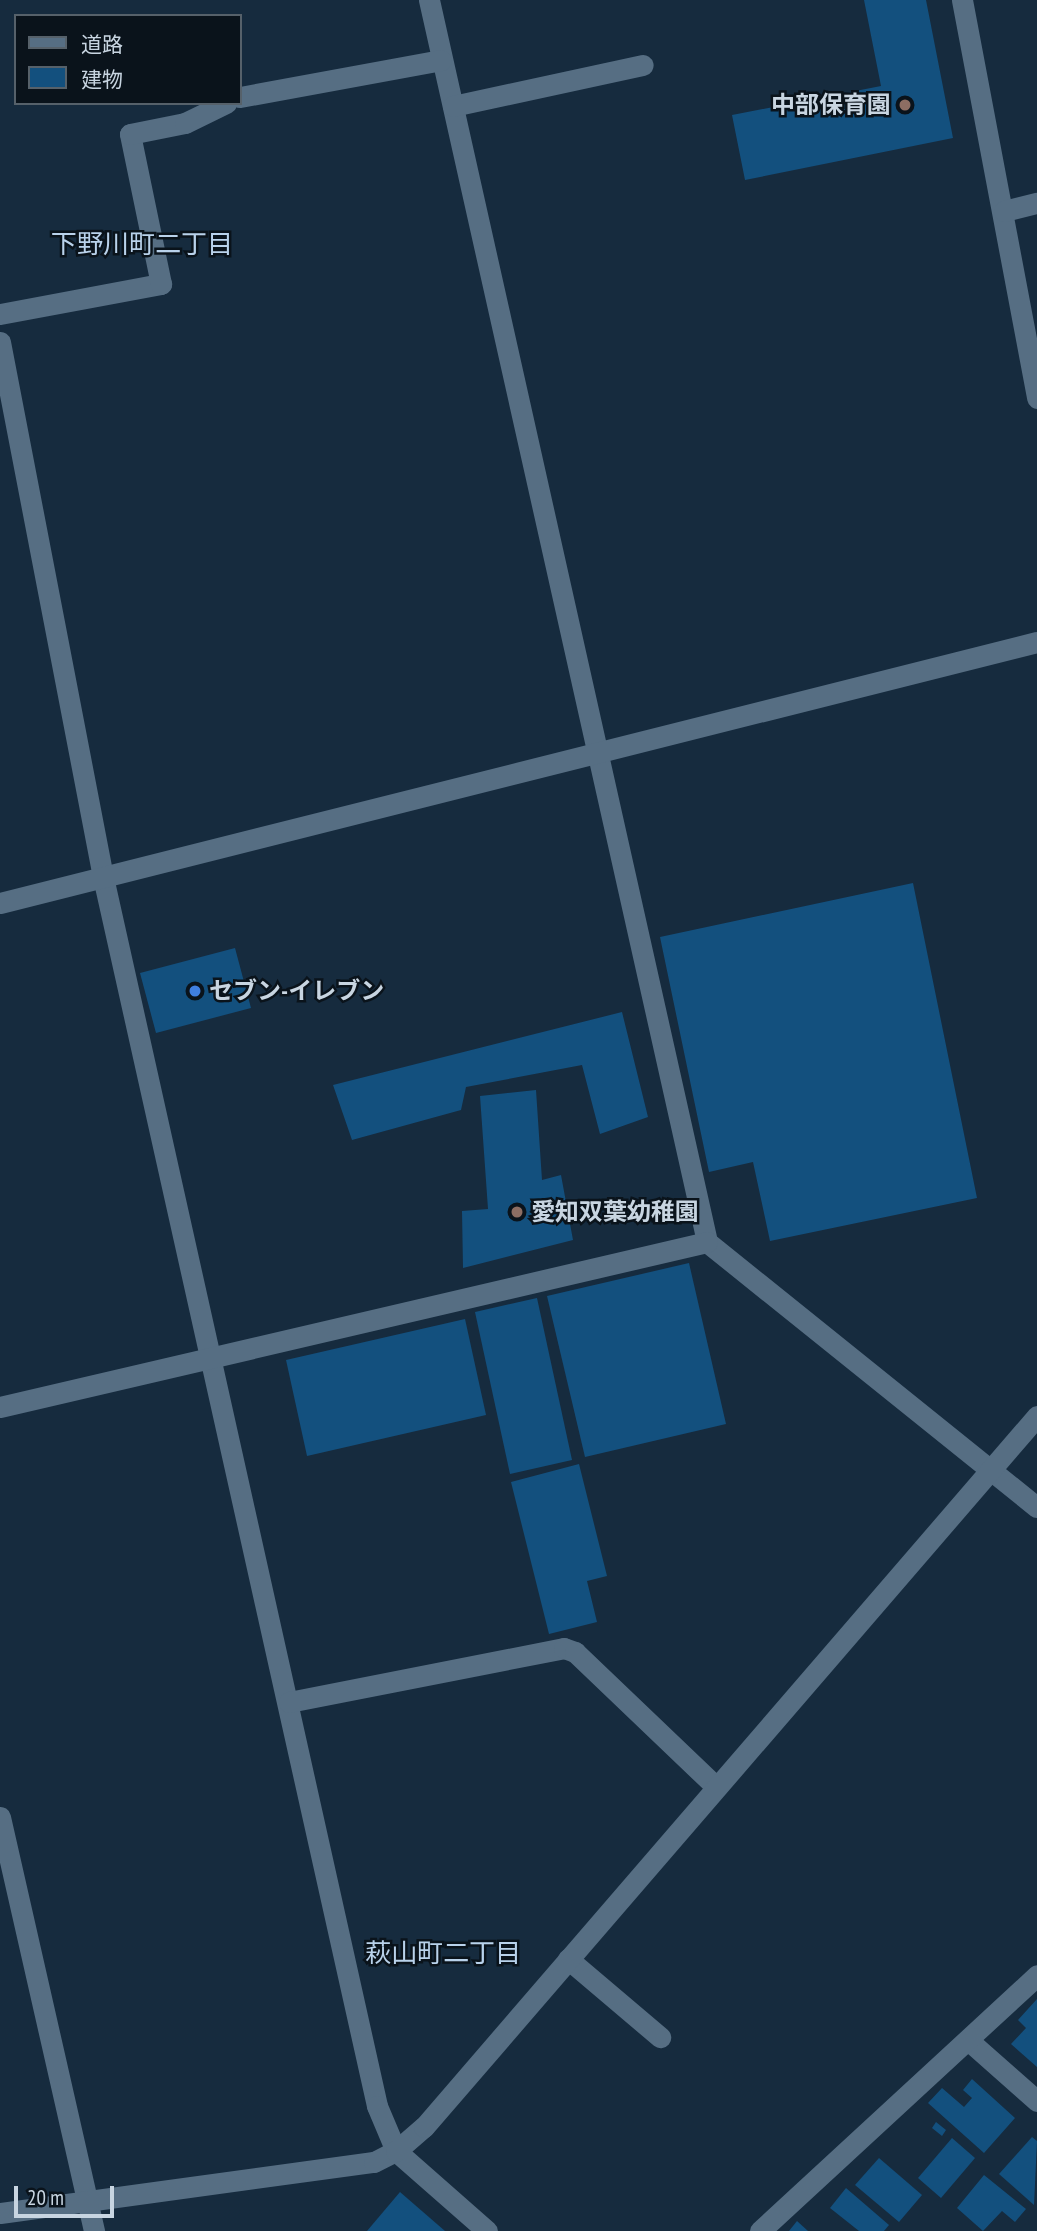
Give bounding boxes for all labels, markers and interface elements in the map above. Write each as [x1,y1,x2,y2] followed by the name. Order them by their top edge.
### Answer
[14,14,242,105] legend
[81,31,123,58] text: 道路
[81,66,123,93] text: 建物
[771,91,891,119] place label: 中部保育園
[897,97,913,113] marker: 中部保育園
[51,228,233,260] district label: 下野川町二丁目
[209,977,384,1005] place label: セブン-イレブン
[187,983,203,999] marker: セブン-イレブン
[531,1198,699,1226] place label: 愛知双葉幼稚園
[509,1204,525,1220] marker: 愛知双葉幼稚園
[365,1937,521,1969] district label: 萩山町二丁目
[18,2172,117,2216] scale bar
[27,2184,64,2211] text: 20 m

